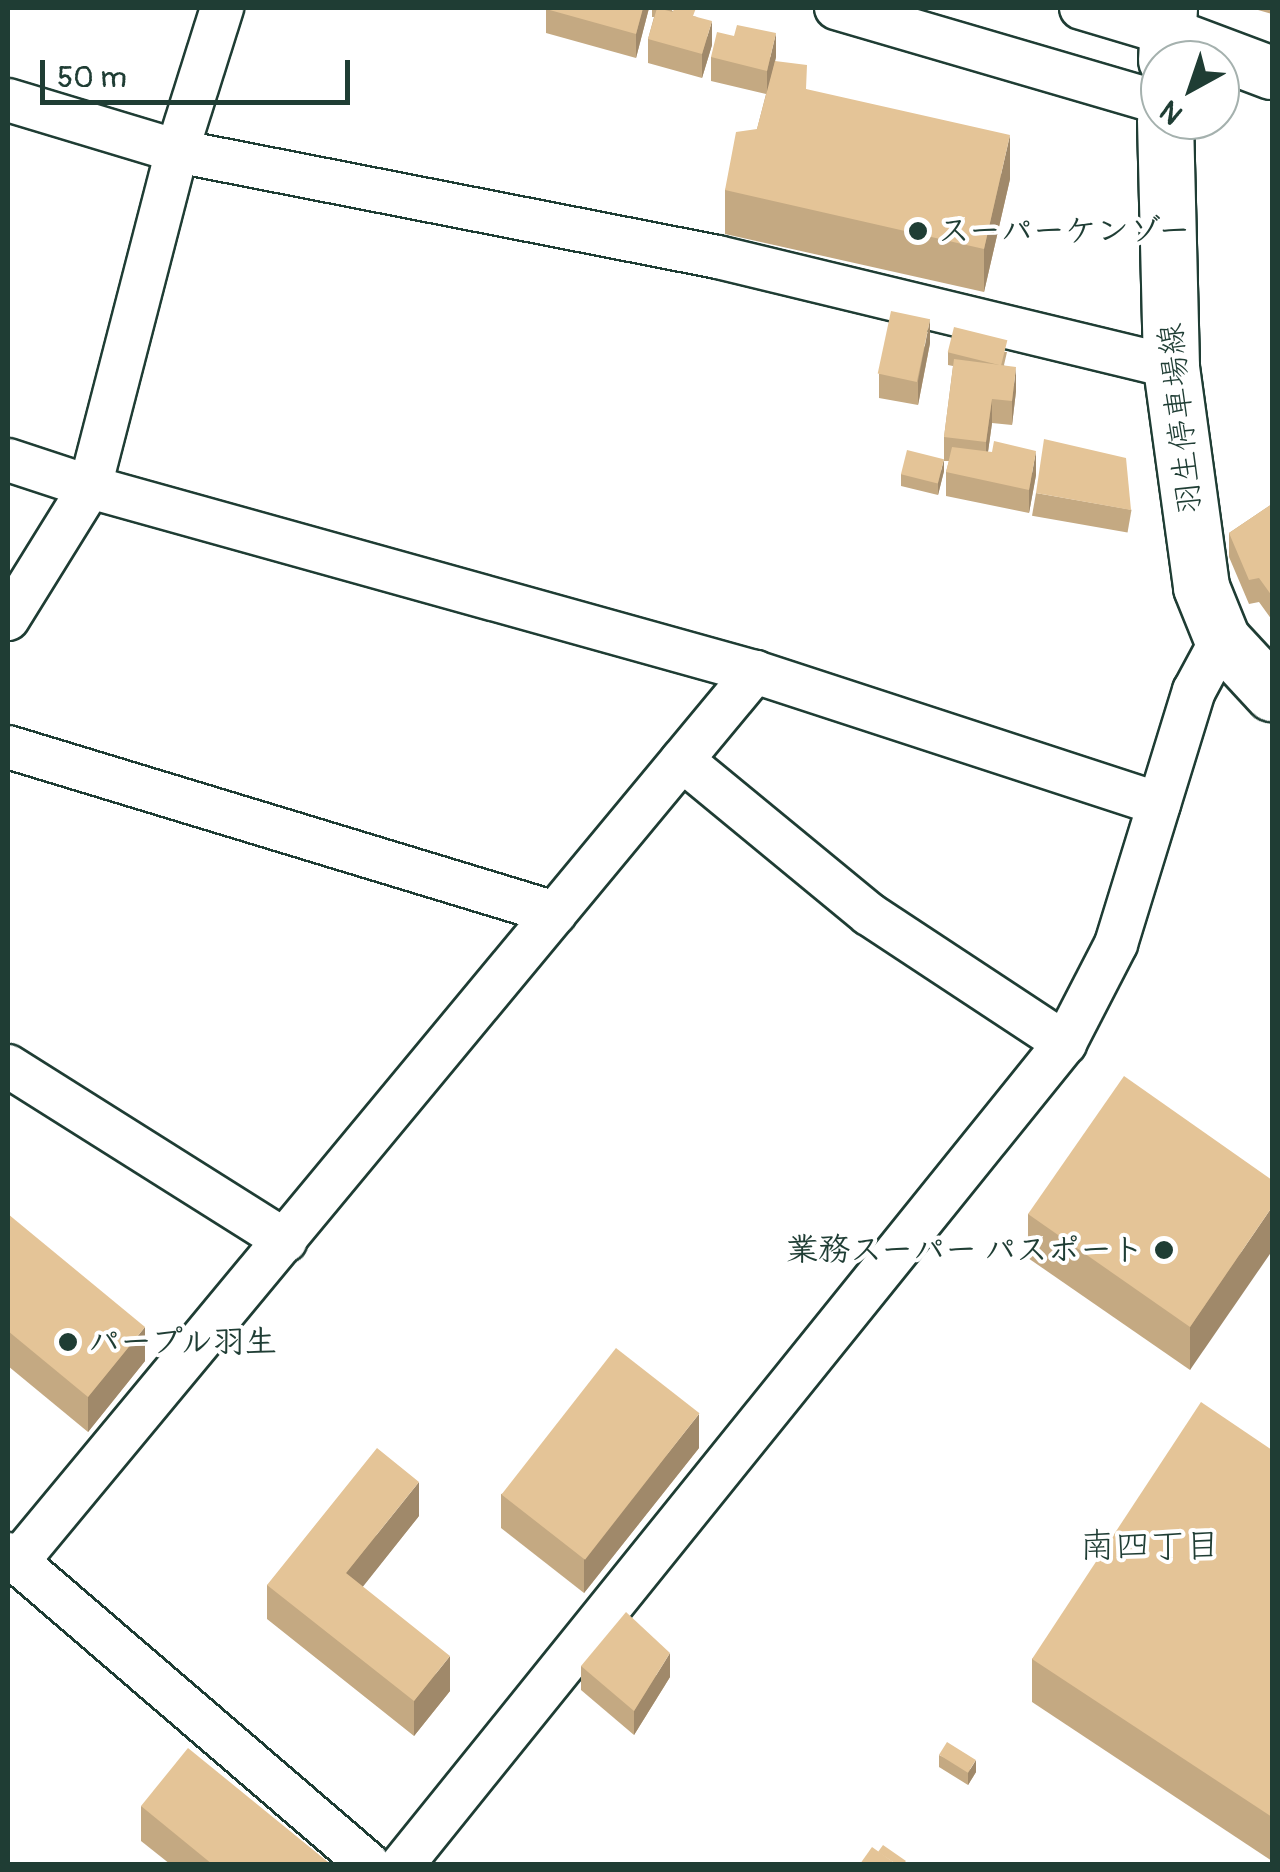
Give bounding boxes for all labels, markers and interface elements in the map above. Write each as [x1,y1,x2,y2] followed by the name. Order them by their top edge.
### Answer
[45,40,355,102] scale bar
[1140,40,1240,140] north arrow
[57,59,127,96] text: 50 m
[1153,92,1190,131] text: N
[938,212,1190,250] place label: スーパーケンゾー
[907,220,929,242] marker: スーパーケンゾー
[1152,322,1210,516] street label: 羽生停車場線
[786,1231,1144,1269] place label: 業務スーパー パスポート
[1153,1239,1175,1261] marker: 業務スーパー パスポート
[88,1323,280,1361] place label: パープル羽生
[57,1331,79,1353] marker: パープル羽生
[1080,1525,1220,1567] district label: 南四丁目

